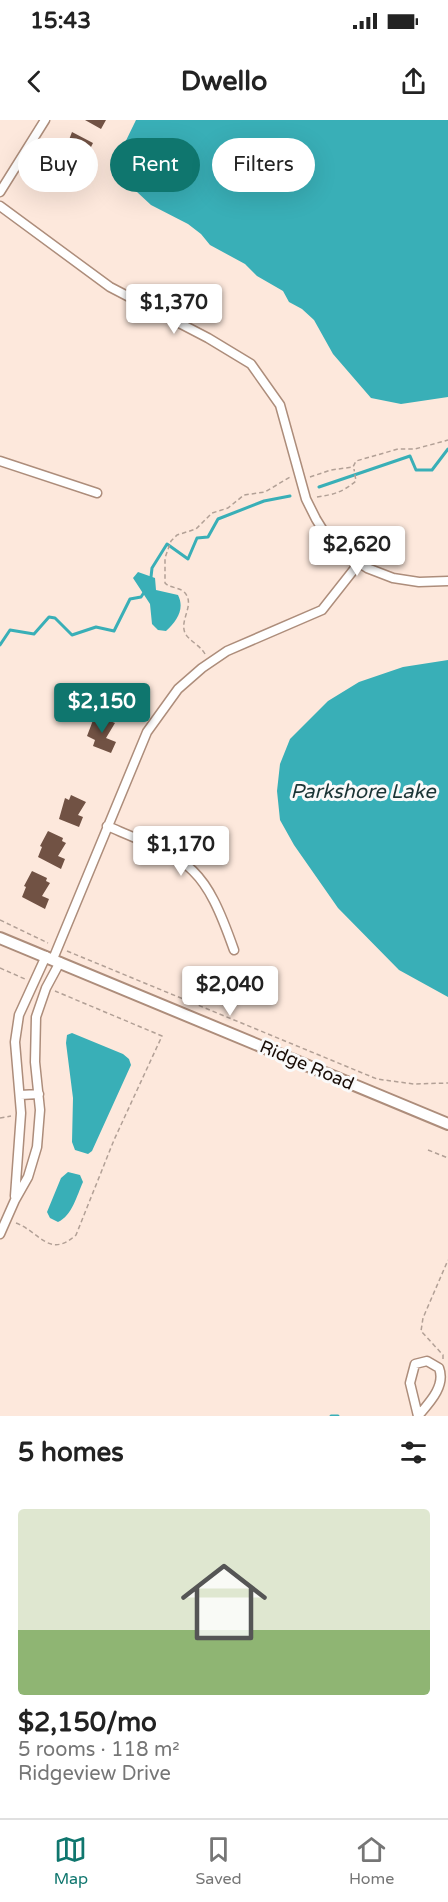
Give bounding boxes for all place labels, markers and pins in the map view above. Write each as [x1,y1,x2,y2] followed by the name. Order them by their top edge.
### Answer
[125,284,223,335] pin: $1,370
[308,526,406,577] pin: $2,620
[53,683,151,734] pin: $2,150
[132,826,230,877] pin: $1,170
[181,966,279,1017] pin: $2,040

